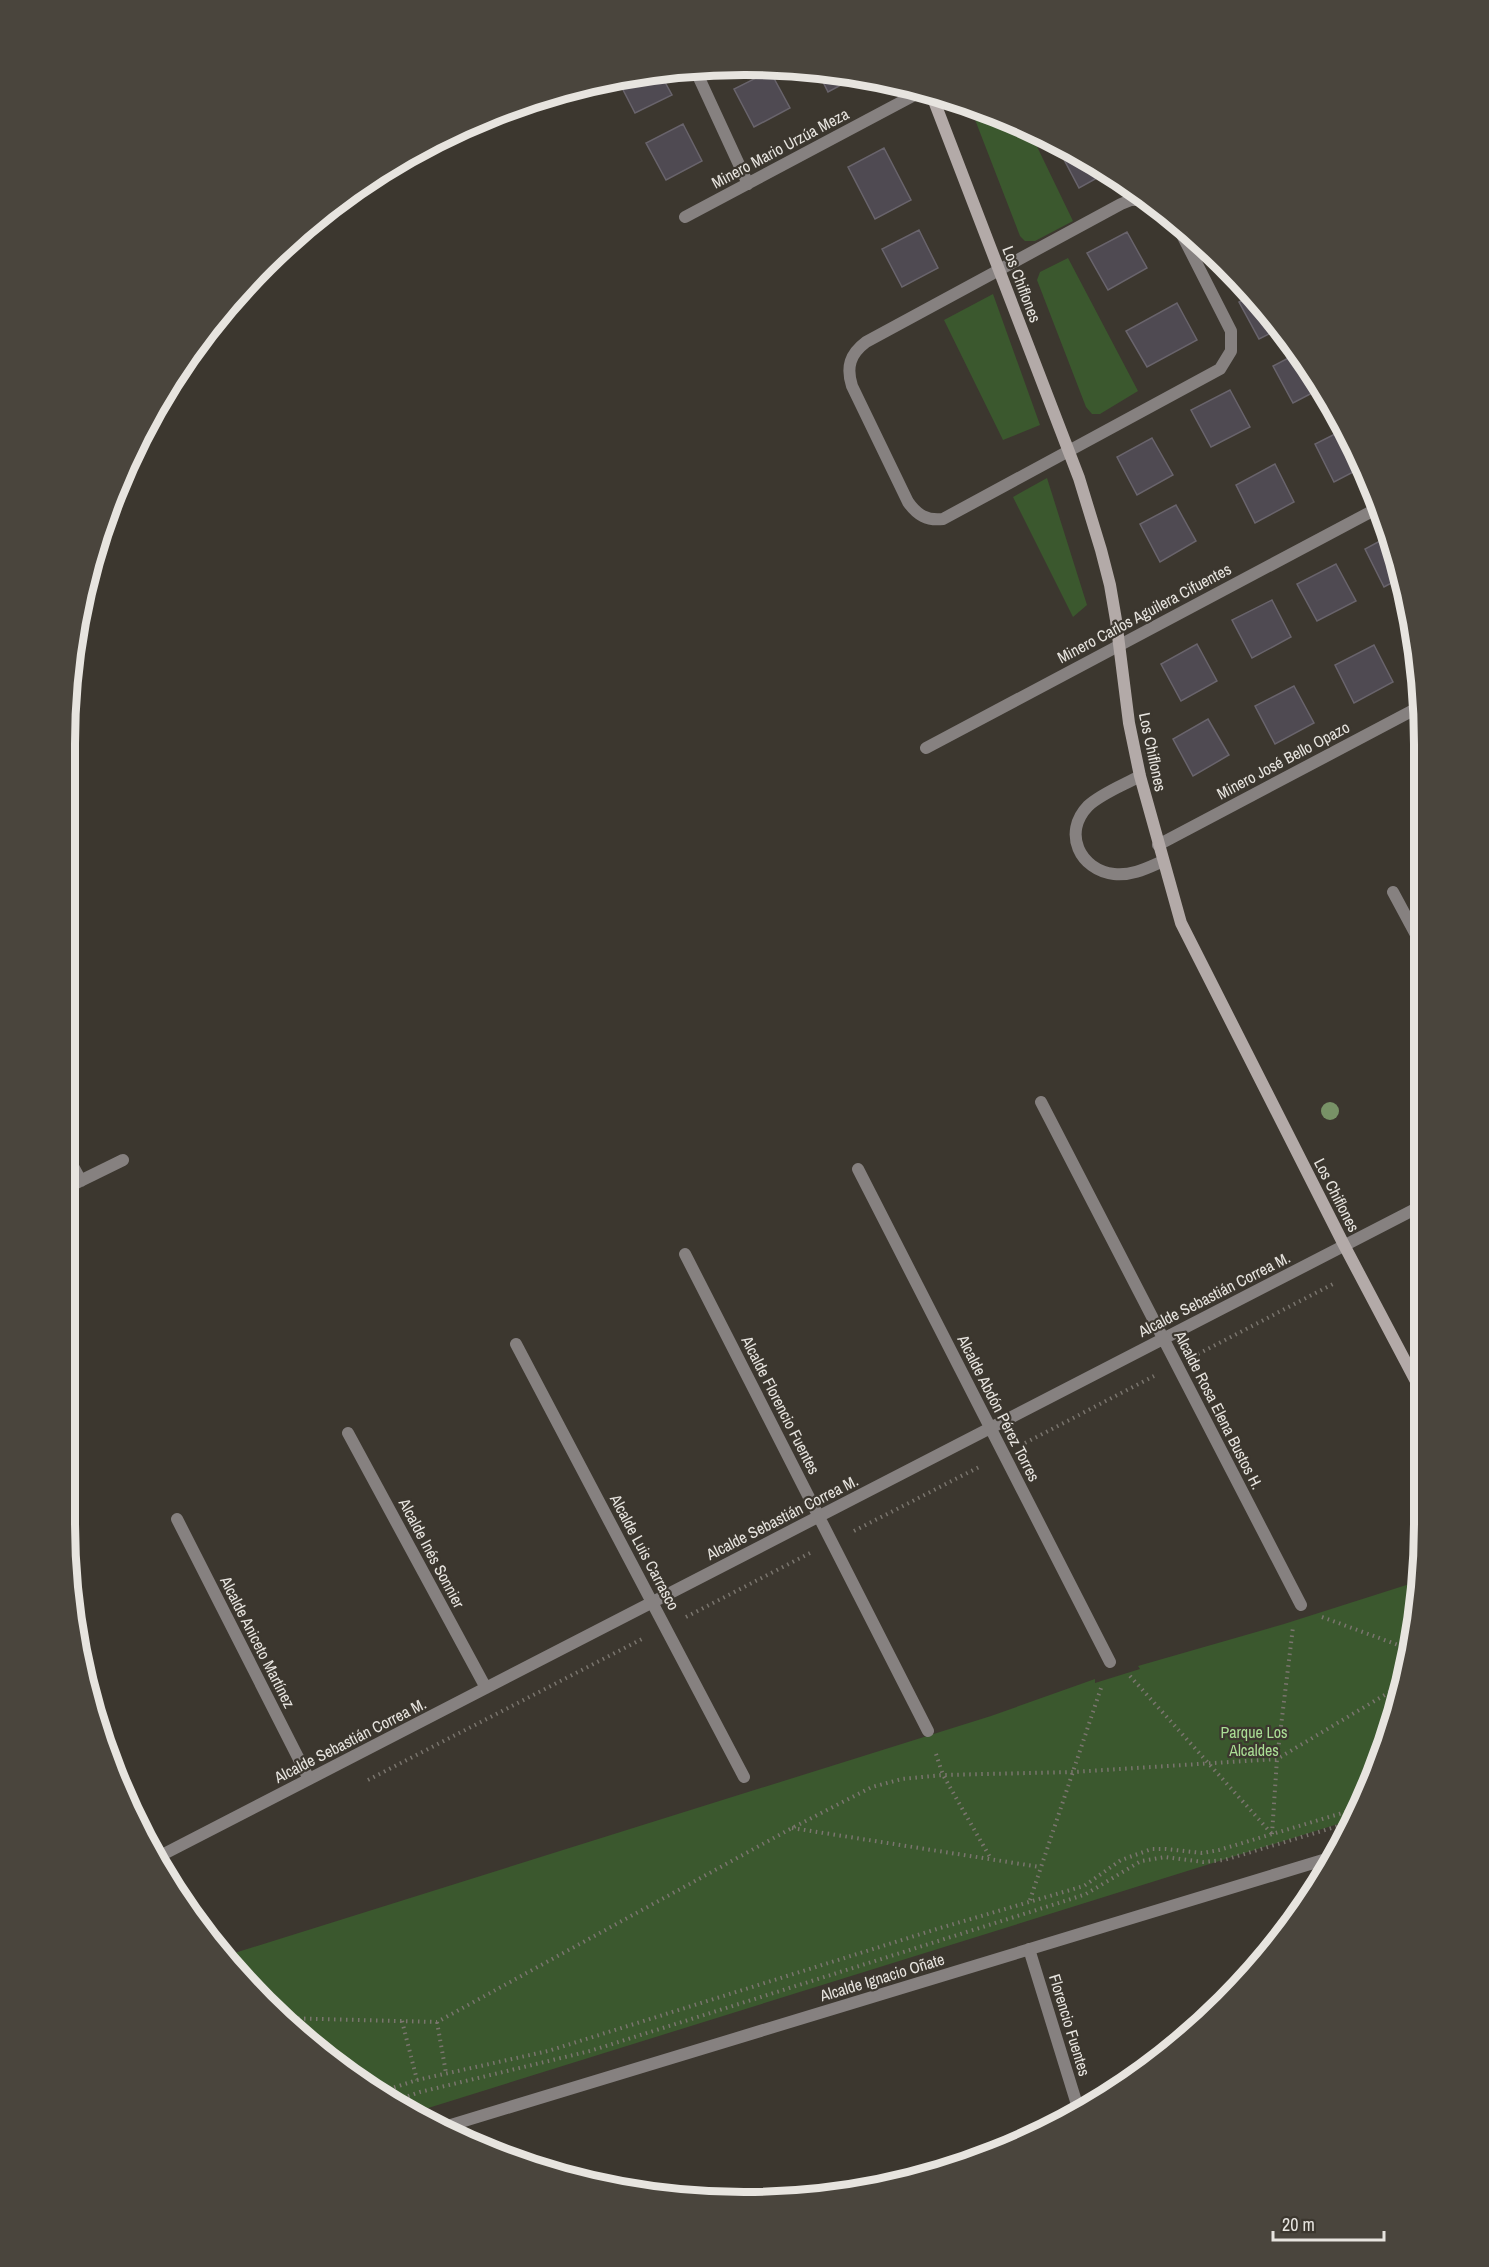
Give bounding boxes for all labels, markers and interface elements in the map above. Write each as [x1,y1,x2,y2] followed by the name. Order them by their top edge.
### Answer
[708,102,853,193] street label: Minero Mario Urzúa Meza
[997,243,1047,325] street label: Los Chiflones
[1053,558,1235,668] street label: Minero Carlos Aguilera Cifuentes
[1134,710,1172,794] street label: Los Chiflones
[1213,716,1353,804] street label: Minero José Bello Opazo
[1309,1154,1365,1236] street label: Los Chiflones
[1133,1246,1294,1342] street label: Alcalde Sebastián Correa M.
[1169,1326,1269,1493] street label: Alcalde Rosa Elena Bustos H.
[952,1330,1046,1485] street label: Alcalde Abdón Pérez Torres
[736,1331,825,1478] street label: Alcalde Florencio Fuentes
[701,1469,862,1565] street label: Alcalde Sebastián Correa M.
[605,1489,685,1614] street label: Alcalde Luis Carrasco
[393,1494,470,1612] street label: Alcalde Inés Sonnier
[215,1571,301,1712] street label: Alcalde Aniceto Martínez
[269,1692,430,1788] street label: Alcalde Sebastián Correa M.
[1220,1721,1288,1761] park label: Parque Los Alcaldes
[816,1948,947,2007] street label: Alcalde Ignacio Oñate
[1044,1971,1096,2079] street label: Florencio Fuentes
[1273,2204,1384,2242] scale bar
[1282,2212,1315,2237] text: 20 m

